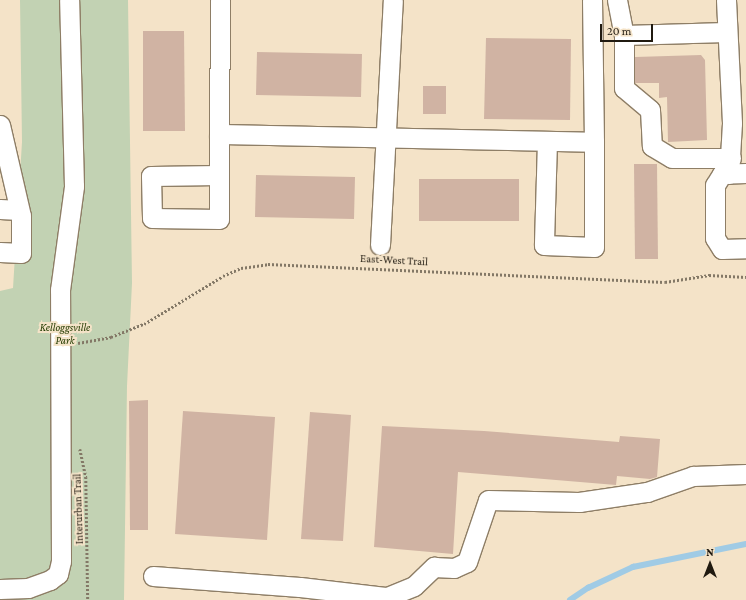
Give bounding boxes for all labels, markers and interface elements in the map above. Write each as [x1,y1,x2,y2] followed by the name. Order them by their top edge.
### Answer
[602,16,655,42] scale bar
[607,24,631,38] text: 20 m
[360,252,428,268] street label: East-West Trail
[40,321,90,347] park label: Kelloggsville Park
[70,474,86,544] street label: Interurban Trail
[690,544,730,584] north arrow
[706,546,714,558] text: N

